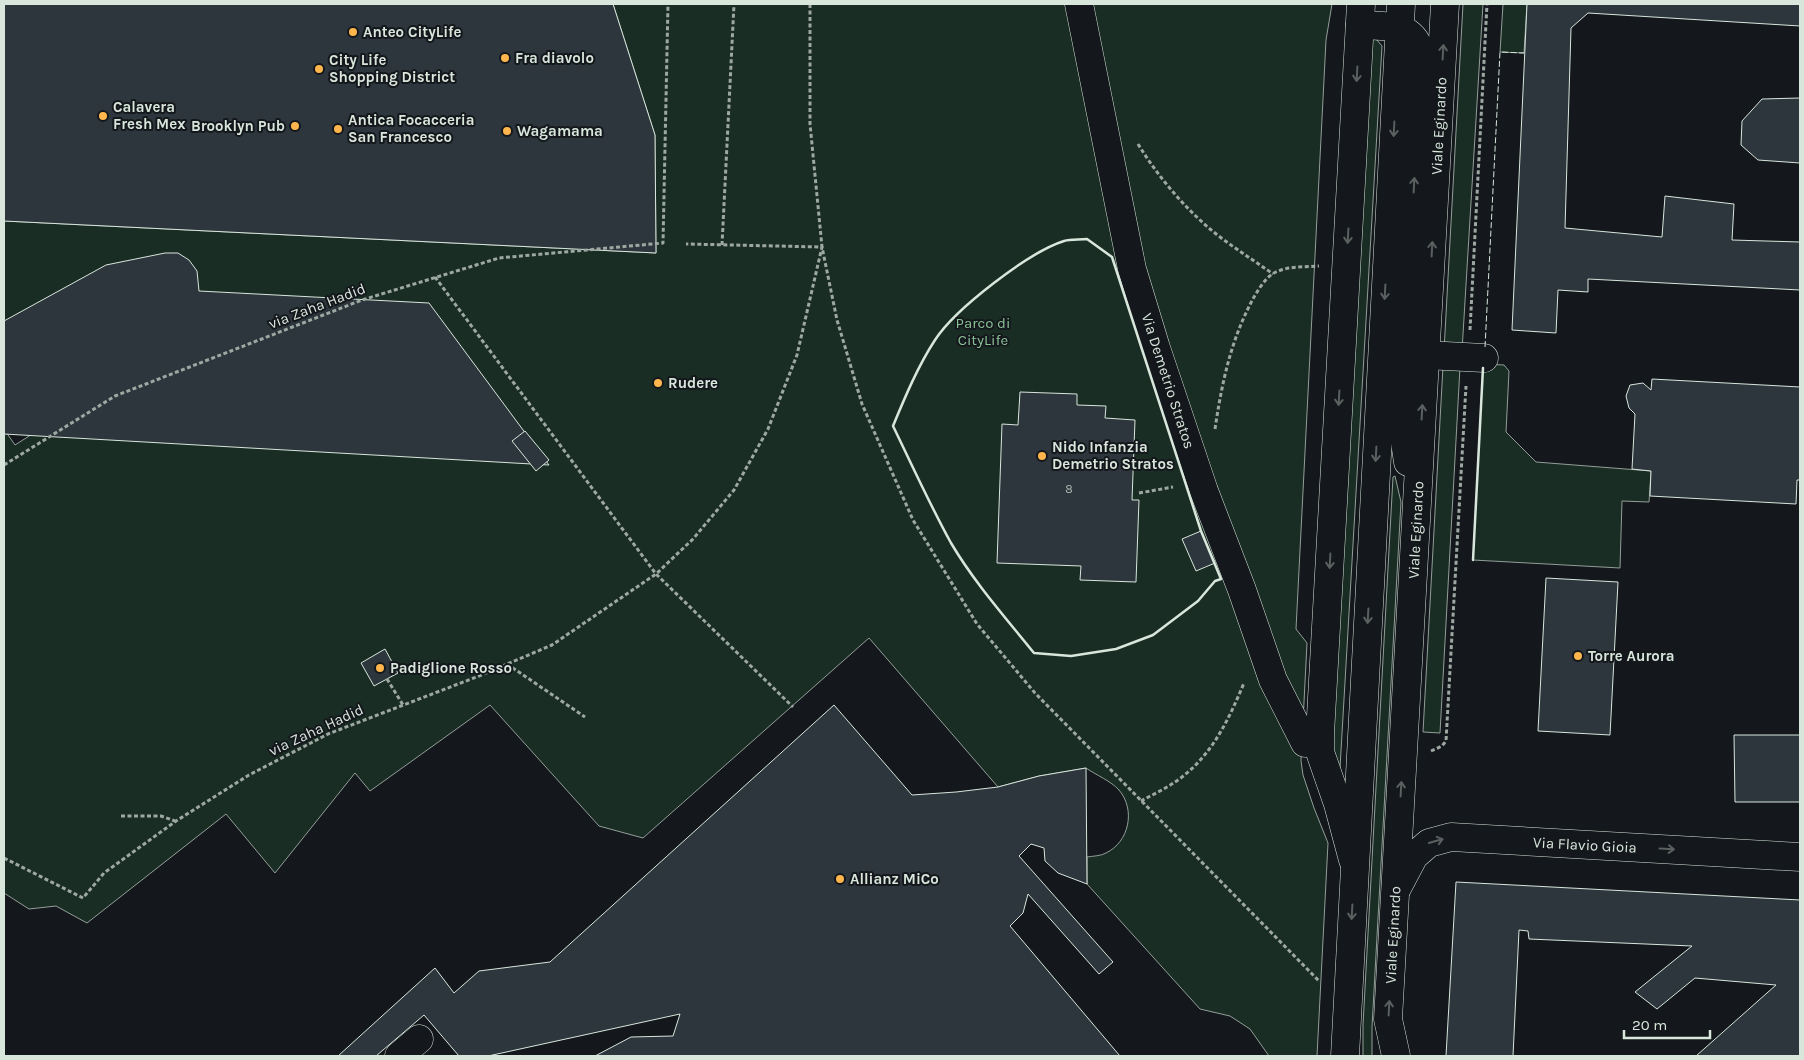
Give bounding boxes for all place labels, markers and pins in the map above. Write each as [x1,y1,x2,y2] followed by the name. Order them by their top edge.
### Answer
[363,23,462,41] place label: Anteo CityLife
[347,26,359,38] marker: Anteo CityLife
[515,49,594,67] place label: Fra diavolo
[329,51,455,86] place label: City Life Shopping District
[499,52,511,64] marker: Fra diavolo
[313,63,325,75] marker: City Life Shopping District
[113,98,186,133] place label: Calavera Fresh Mex
[97,110,109,122] marker: Calavera Fresh Mex
[348,111,474,146] place label: Antica Focacceria San Francesco
[191,117,285,135] place label: Brooklyn Pub
[289,120,301,132] marker: Brooklyn Pub
[517,122,603,140] place label: Wagamama
[332,123,344,135] marker: Antica Focacceria San Francesco
[501,125,513,137] marker: Wagamama
[668,374,718,392] place label: Rudere
[652,377,664,389] marker: Rudere
[1052,438,1174,473] place label: Nido Infanzia Demetrio Stratos
[1036,450,1048,462] marker: Nido Infanzia Demetrio Stratos
[1588,647,1674,665] place label: Torre Aurora
[1572,650,1584,662] marker: Torre Aurora
[390,659,512,677] place label: Padiglione Rosso
[374,662,386,674] marker: Padiglione Rosso
[850,870,939,888] place label: Allianz MiCo
[834,873,846,885] marker: Allianz MiCo

